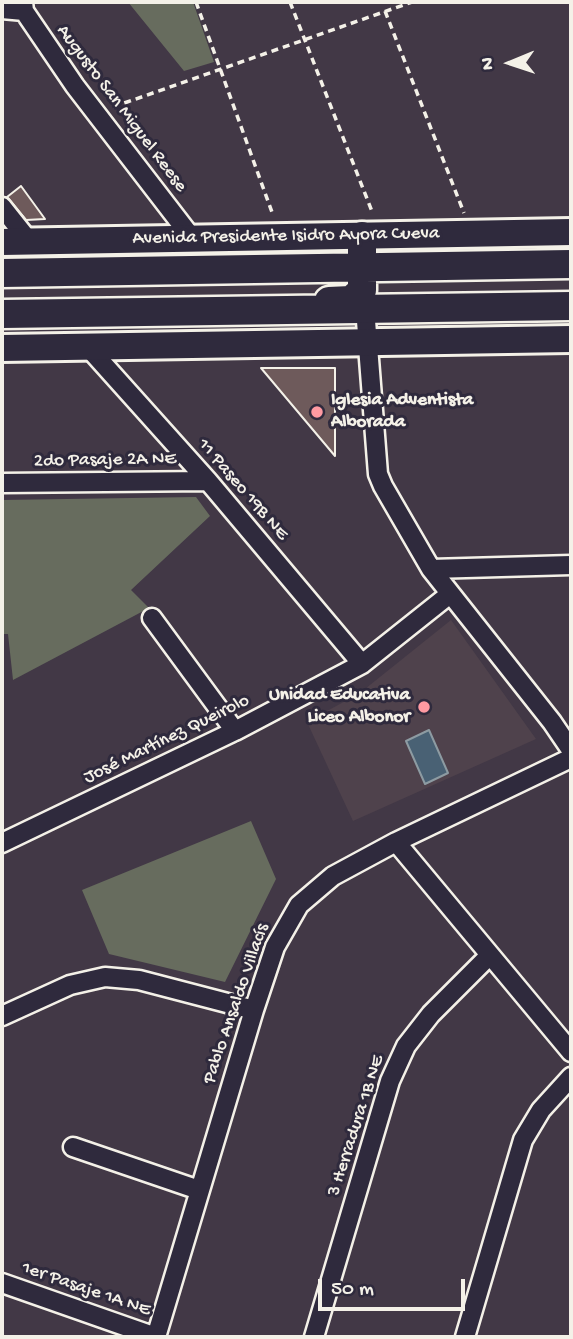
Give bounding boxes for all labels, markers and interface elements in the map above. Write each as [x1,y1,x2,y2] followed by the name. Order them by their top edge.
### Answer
[51,21,191,197] street label: Augusto San Miguel Reese
[475,28,545,98] north arrow
[477,57,500,70] text: N
[132,223,440,251] street label: Avenida Presidente Isidro Ayora Cueva
[331,390,473,434] place label: Iglesia Adventista Alborada
[309,404,325,420] marker: Iglesia Adventista Alborada
[192,434,292,546] street label: 11 Paseo 19B NE
[34,448,176,474] street label: 2do Pasaje 2A NE
[269,685,410,729] place label: Unidad Educativa Liceo Albonor
[80,690,254,790] street label: José Martínez Queirolo
[416,699,432,715] marker: Unidad Educativa Liceo Albonor
[199,921,275,1087] street label: Pablo Ansaldo Villacís
[323,1053,391,1199] street label: 3 Herradura 1B NE
[19,1257,153,1323] street label: 1er Pasaje 1A NE
[321,1266,468,1310] scale bar
[331,1278,374,1303] text: 50 m

